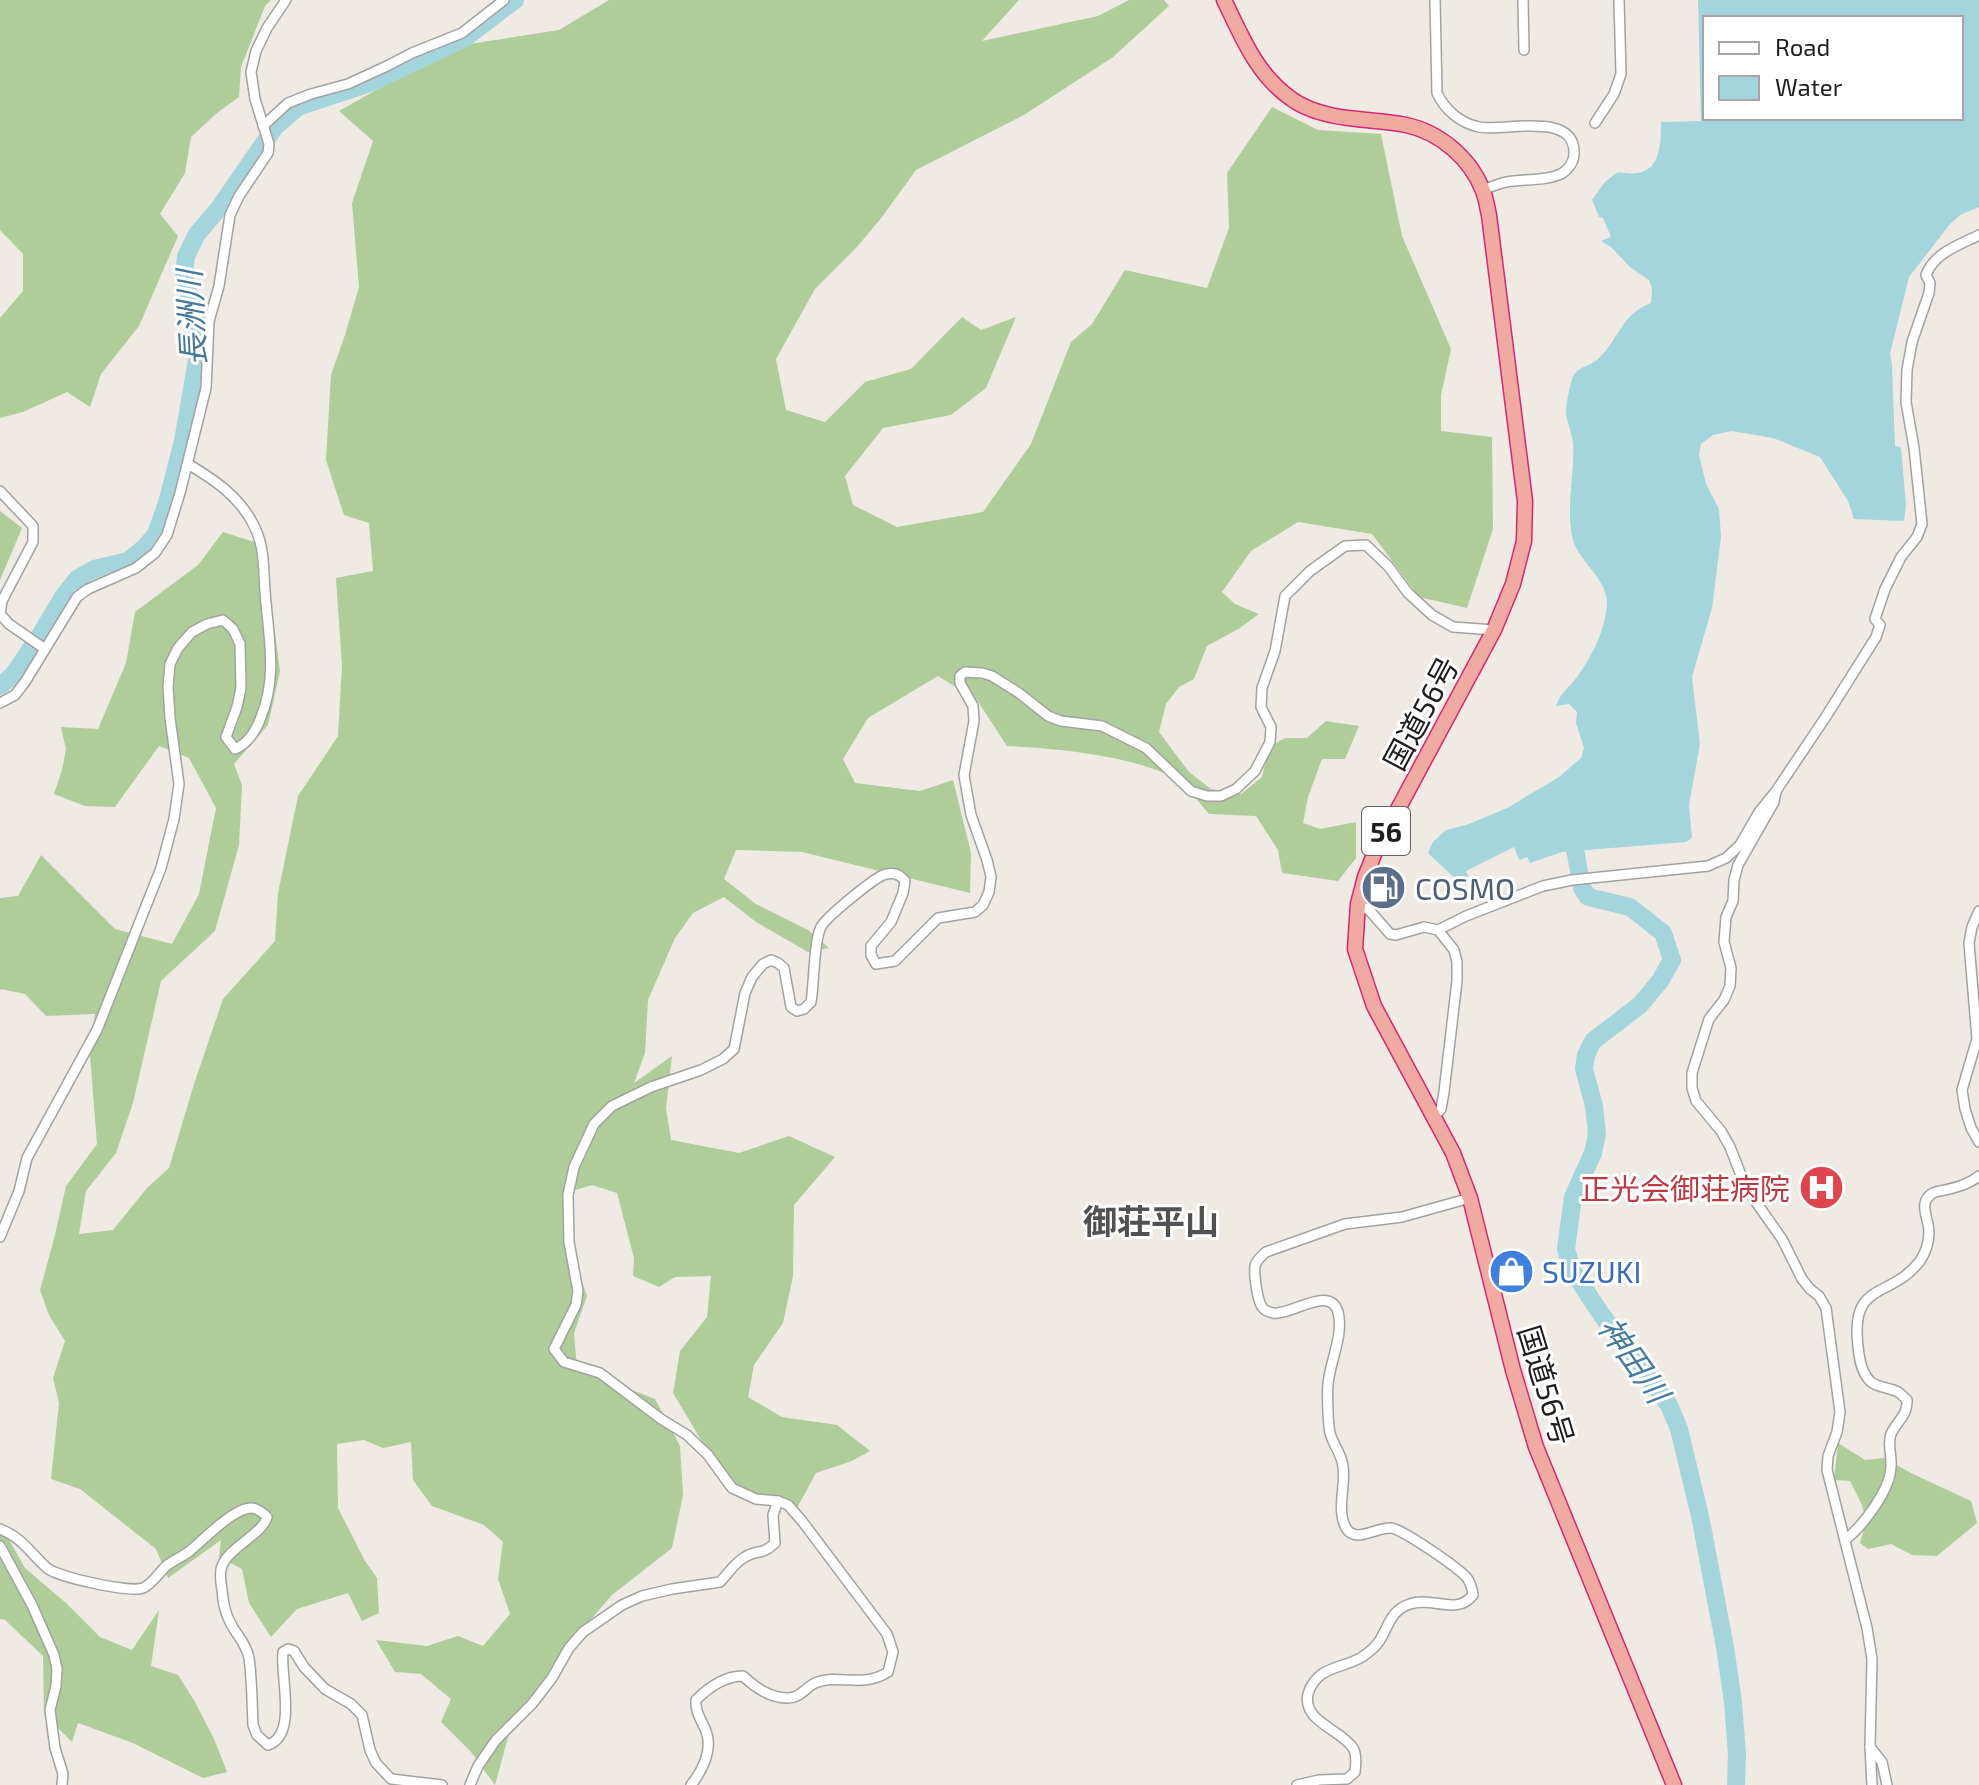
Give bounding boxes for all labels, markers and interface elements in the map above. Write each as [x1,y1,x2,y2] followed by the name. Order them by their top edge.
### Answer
[1703,16,1963,120] legend
[1775,32,1830,61] text: Road
[1775,72,1843,101] text: Water
[168,266,211,367] water label: 長洲川
[1375,650,1465,776] street label: 国道56号
[1362,807,1410,855] road number: 56
[1360,864,1408,912] fuel station icon: COSMO
[1415,870,1515,906] place label: COSMO
[1797,1164,1845,1212] hospital icon: 正光会御荘病院
[1580,1170,1790,1206] place label: 正光会御荘病院
[1083,1200,1219,1241] district label: 御荘平山
[1487,1247,1535,1295] shop icon: SUZUKI
[1542,1253,1641,1289] place label: SUZUKI
[1592,1309,1680,1412] water label: 神田川
[1512,1321,1582,1449] street label: 国道56号

